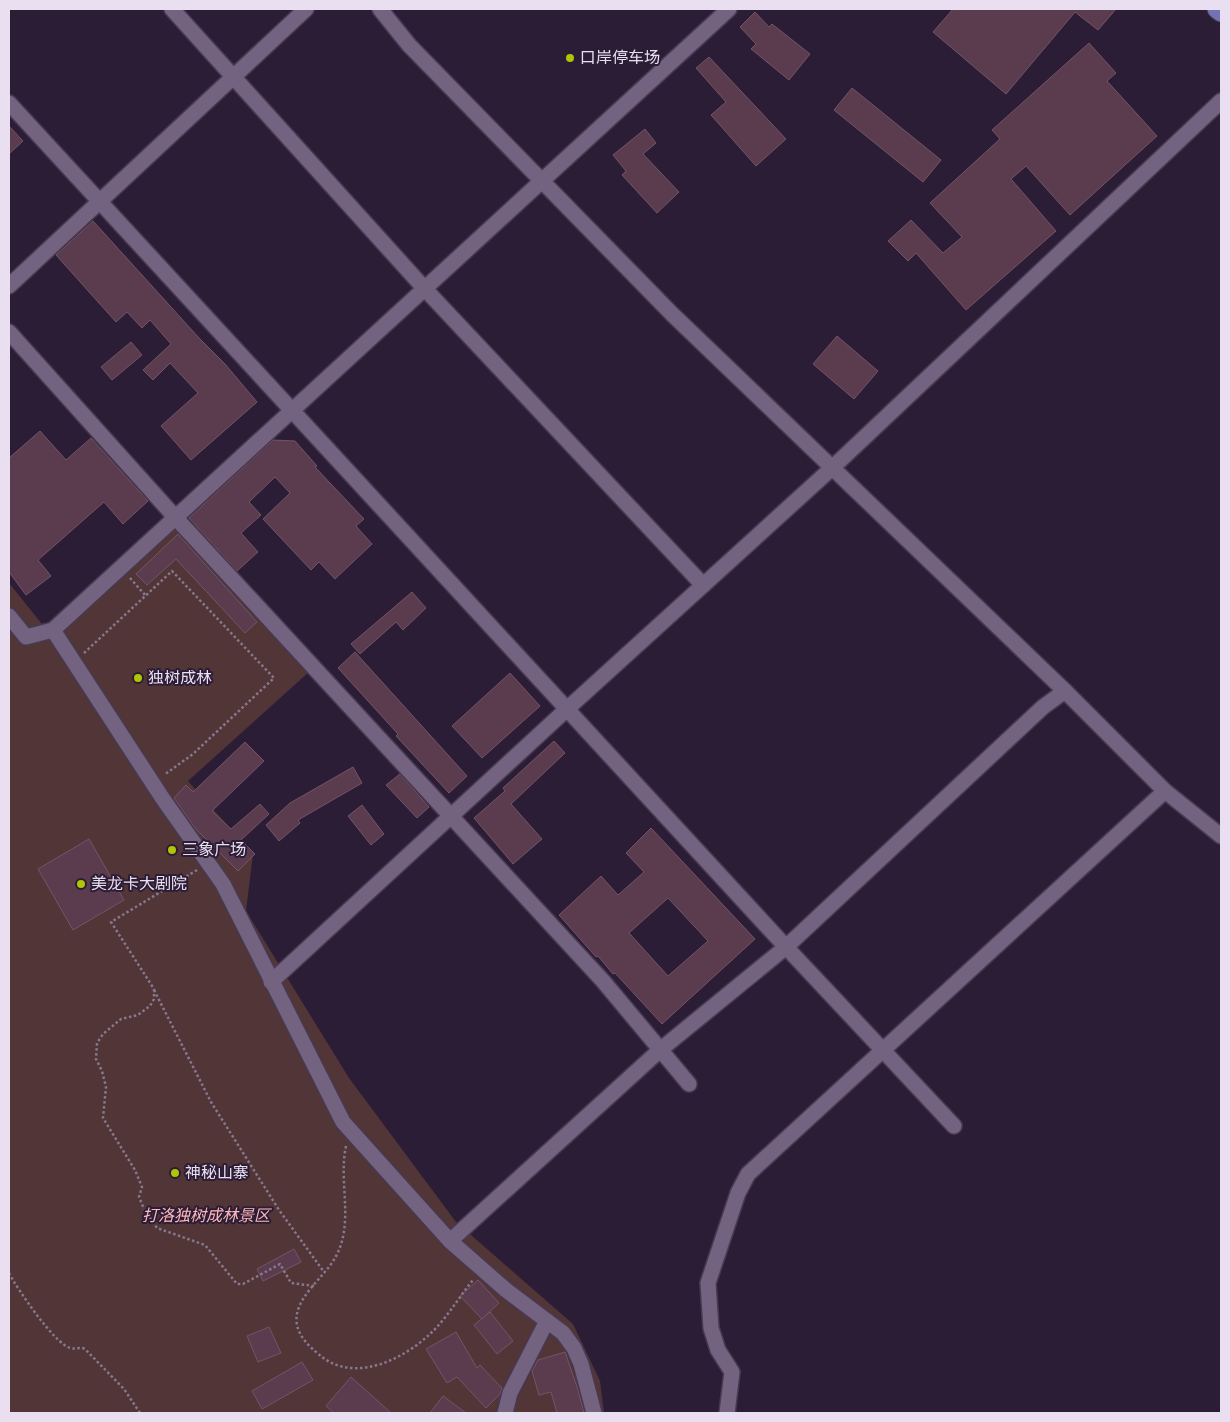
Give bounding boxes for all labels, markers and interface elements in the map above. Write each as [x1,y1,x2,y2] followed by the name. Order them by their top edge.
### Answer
[580,46,660,70] place label: 口岸停车场
[564,52,576,64] marker: 口岸停车场
[148,666,212,690] place label: 独树成林
[132,672,144,684] marker: 独树成林
[182,838,246,862] place label: 三象广场
[166,844,178,856] marker: 三象广场
[91,872,187,896] place label: 美龙卡大剧院
[75,878,87,890] marker: 美龙卡大剧院
[185,1161,249,1185] place label: 神秘山寨
[169,1167,181,1179] marker: 神秘山寨
[142,1204,272,1228] park label: 打洛独树成林景区

